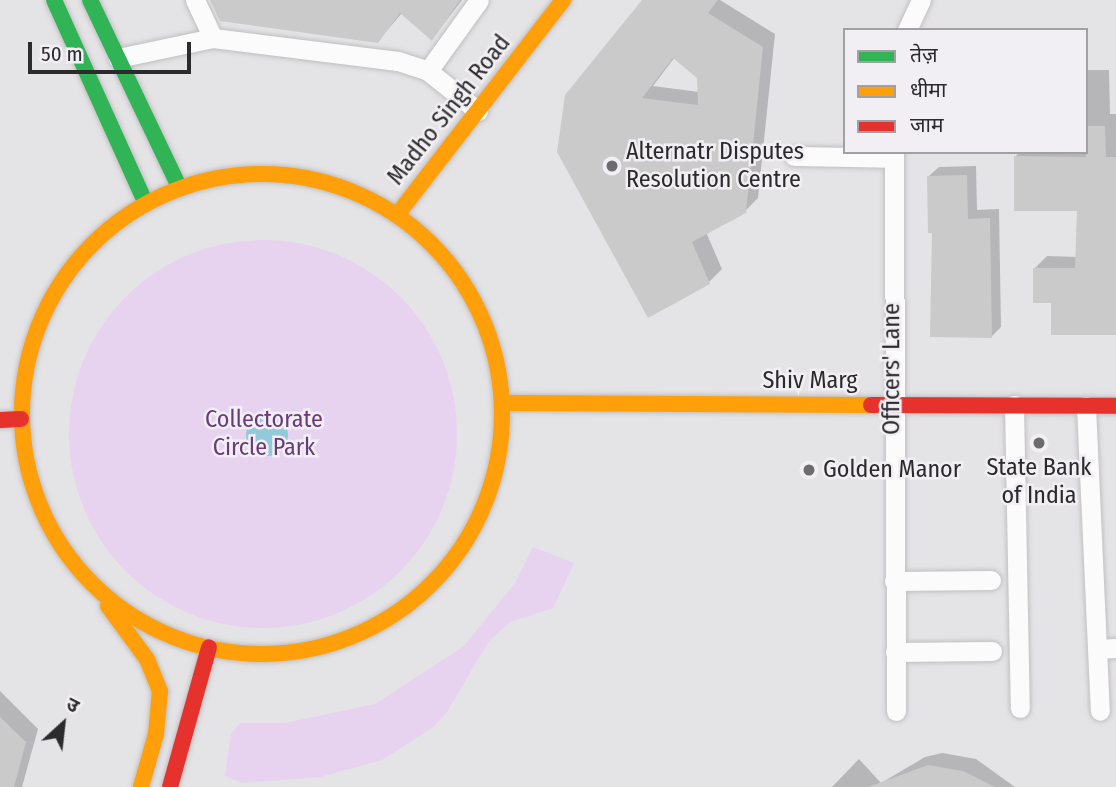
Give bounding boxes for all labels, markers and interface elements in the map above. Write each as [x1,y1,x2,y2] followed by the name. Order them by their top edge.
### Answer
[32,28,194,72] scale bar
[843,28,1088,154] legend
[381,29,517,191] street label: Madho Singh Road
[41,41,83,67] text: 50 m
[910,42,938,68] text: तेज़
[910,77,946,103] text: धीमा
[910,112,944,138] text: जाम
[626,138,804,194] place label: Alternatr Disputes Resolution Centre
[604,158,620,174] marker: Alternatr Disputes Resolution Centre
[878,303,906,435] street label: Officers' Lane
[762,367,858,395] street label: Shiv Marg
[205,406,323,462] park label: Collectorate Circle Park
[1031,435,1047,451] marker: State Bank of India
[986,454,1092,510] place label: State Bank of India
[823,456,961,484] place label: Golden Manor
[801,462,817,478] marker: Golden Manor
[28,689,98,759] north arrow
[63,692,83,718] text: उ

